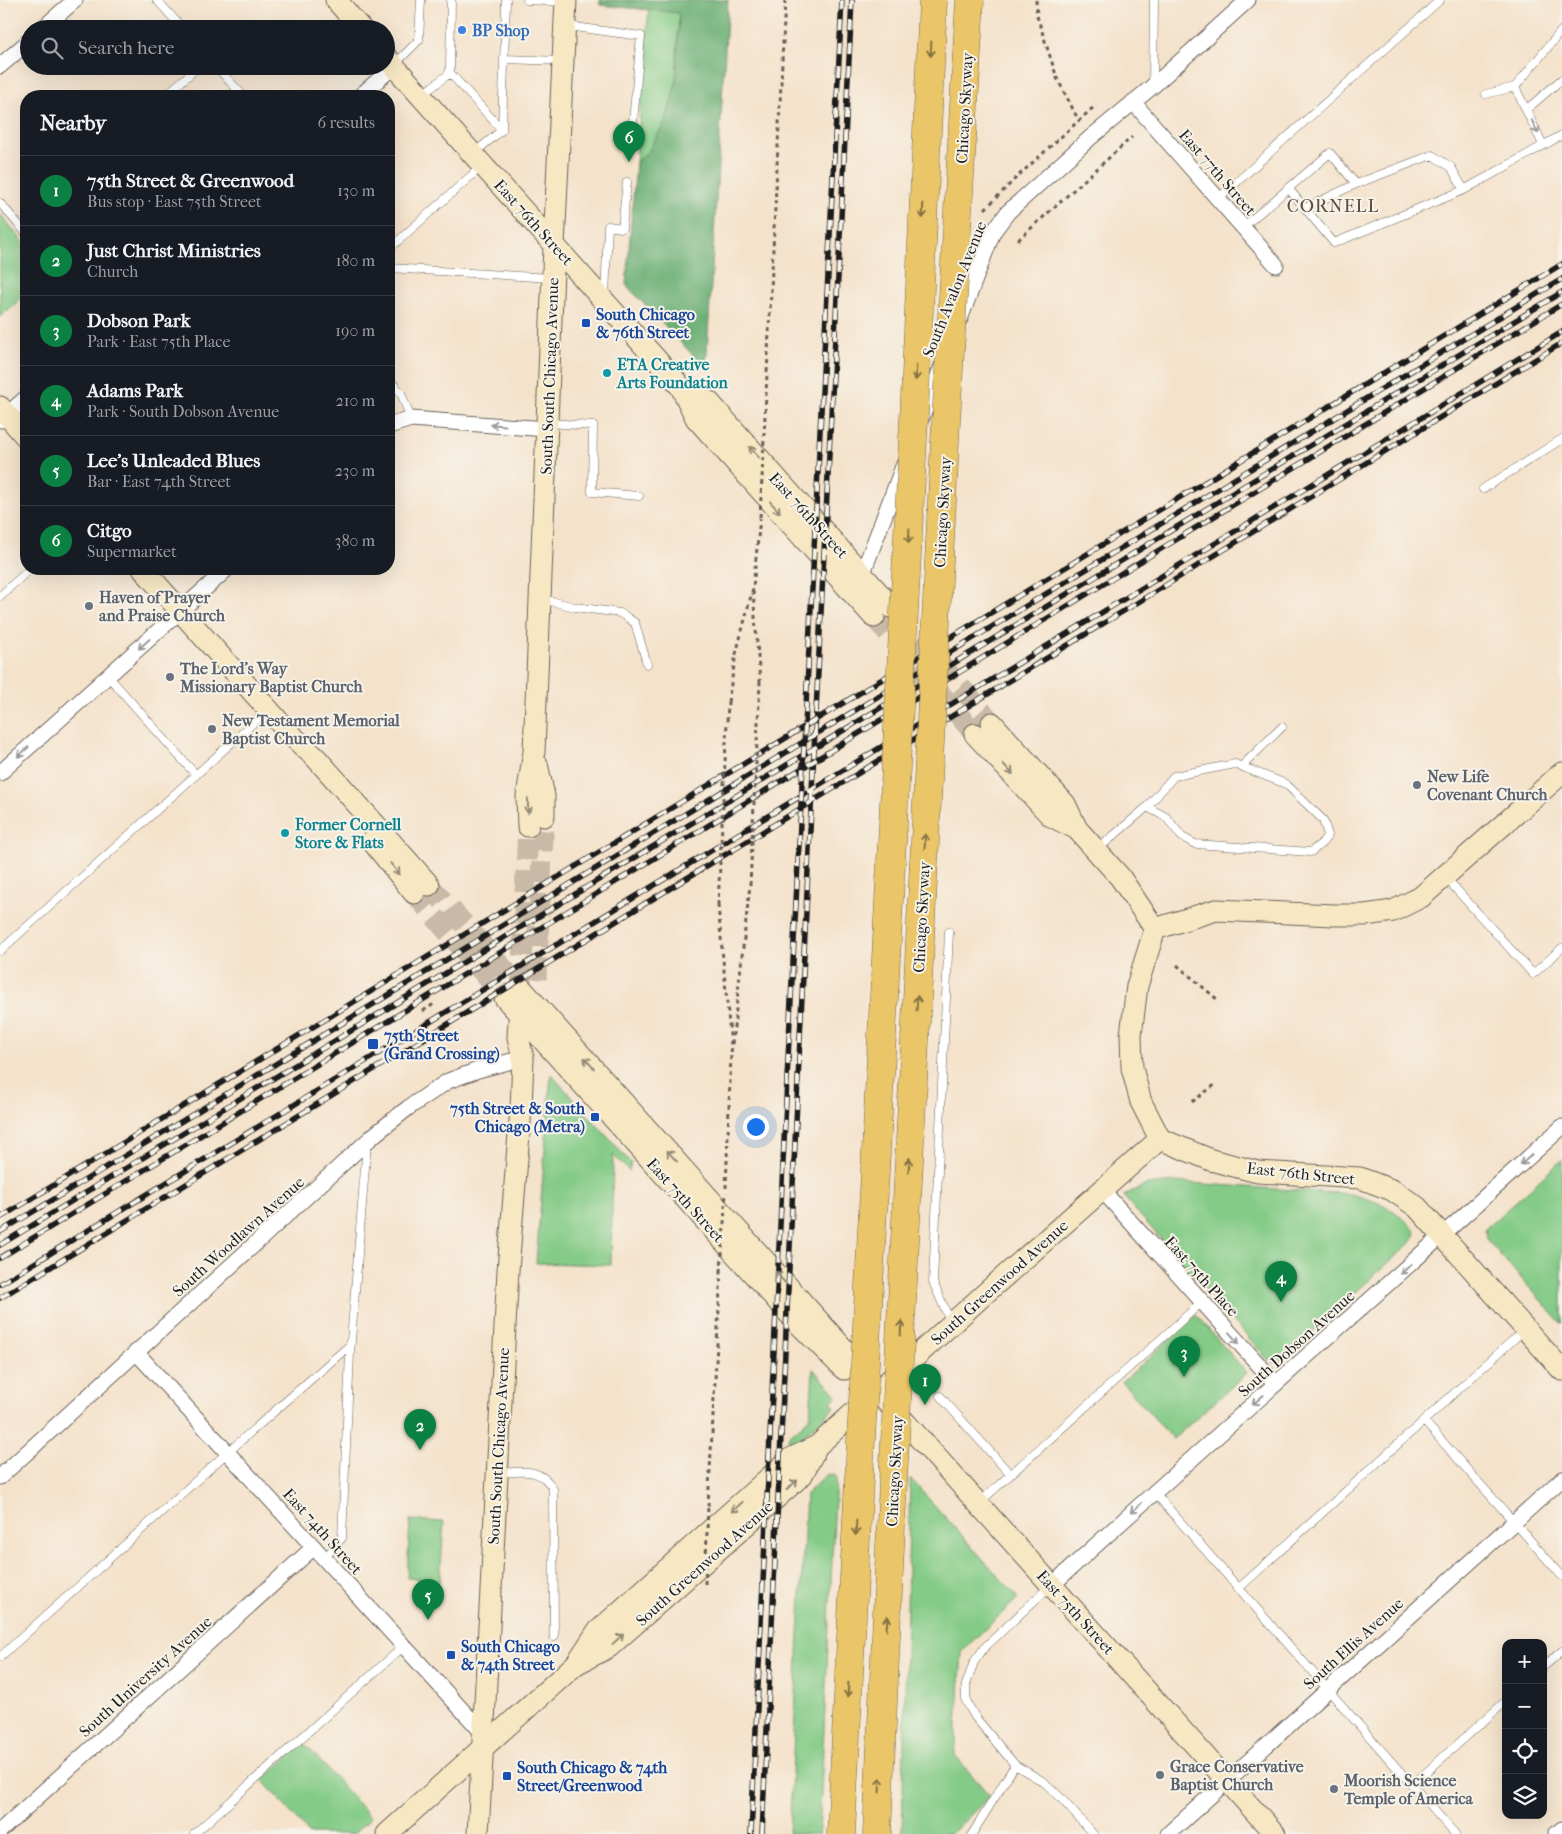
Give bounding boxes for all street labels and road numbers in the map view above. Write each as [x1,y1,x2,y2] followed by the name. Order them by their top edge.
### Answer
[952,51,977,164] street label: Chicago Skyway
[1175,125,1260,220] street label: East 77th Street
[490,175,577,269] street label: East 76th Street
[918,218,991,360] street label: South Avalon Avenue
[537,277,562,475] street label: South South Chicago Avenue
[930,455,955,568] street label: Chicago Skyway
[765,468,852,562] street label: East 76th Street
[909,860,934,973] street label: Chicago Skyway
[643,1154,729,1247] street label: East 75th Street
[1246,1158,1356,1189] street label: East 76th Street
[169,1172,308,1301] street label: South Woodlawn Avenue
[927,1216,1072,1349] street label: South Greenwood Avenue
[1161,1232,1243,1320] street label: East 75th Place
[1234,1286,1359,1401] street label: South Dobson Avenue
[484,1347,513,1545] street label: South South Chicago Avenue
[882,1414,907,1527] street label: Chicago Skyway
[279,1484,366,1579] street label: East 74th Street
[632,1497,777,1630] street label: South Greenwood Avenue
[1033,1566,1119,1659] street label: East 75th Street
[1300,1594,1407,1693] street label: South Ellis Avenue
[75,1612,216,1741] street label: South University Avenue

